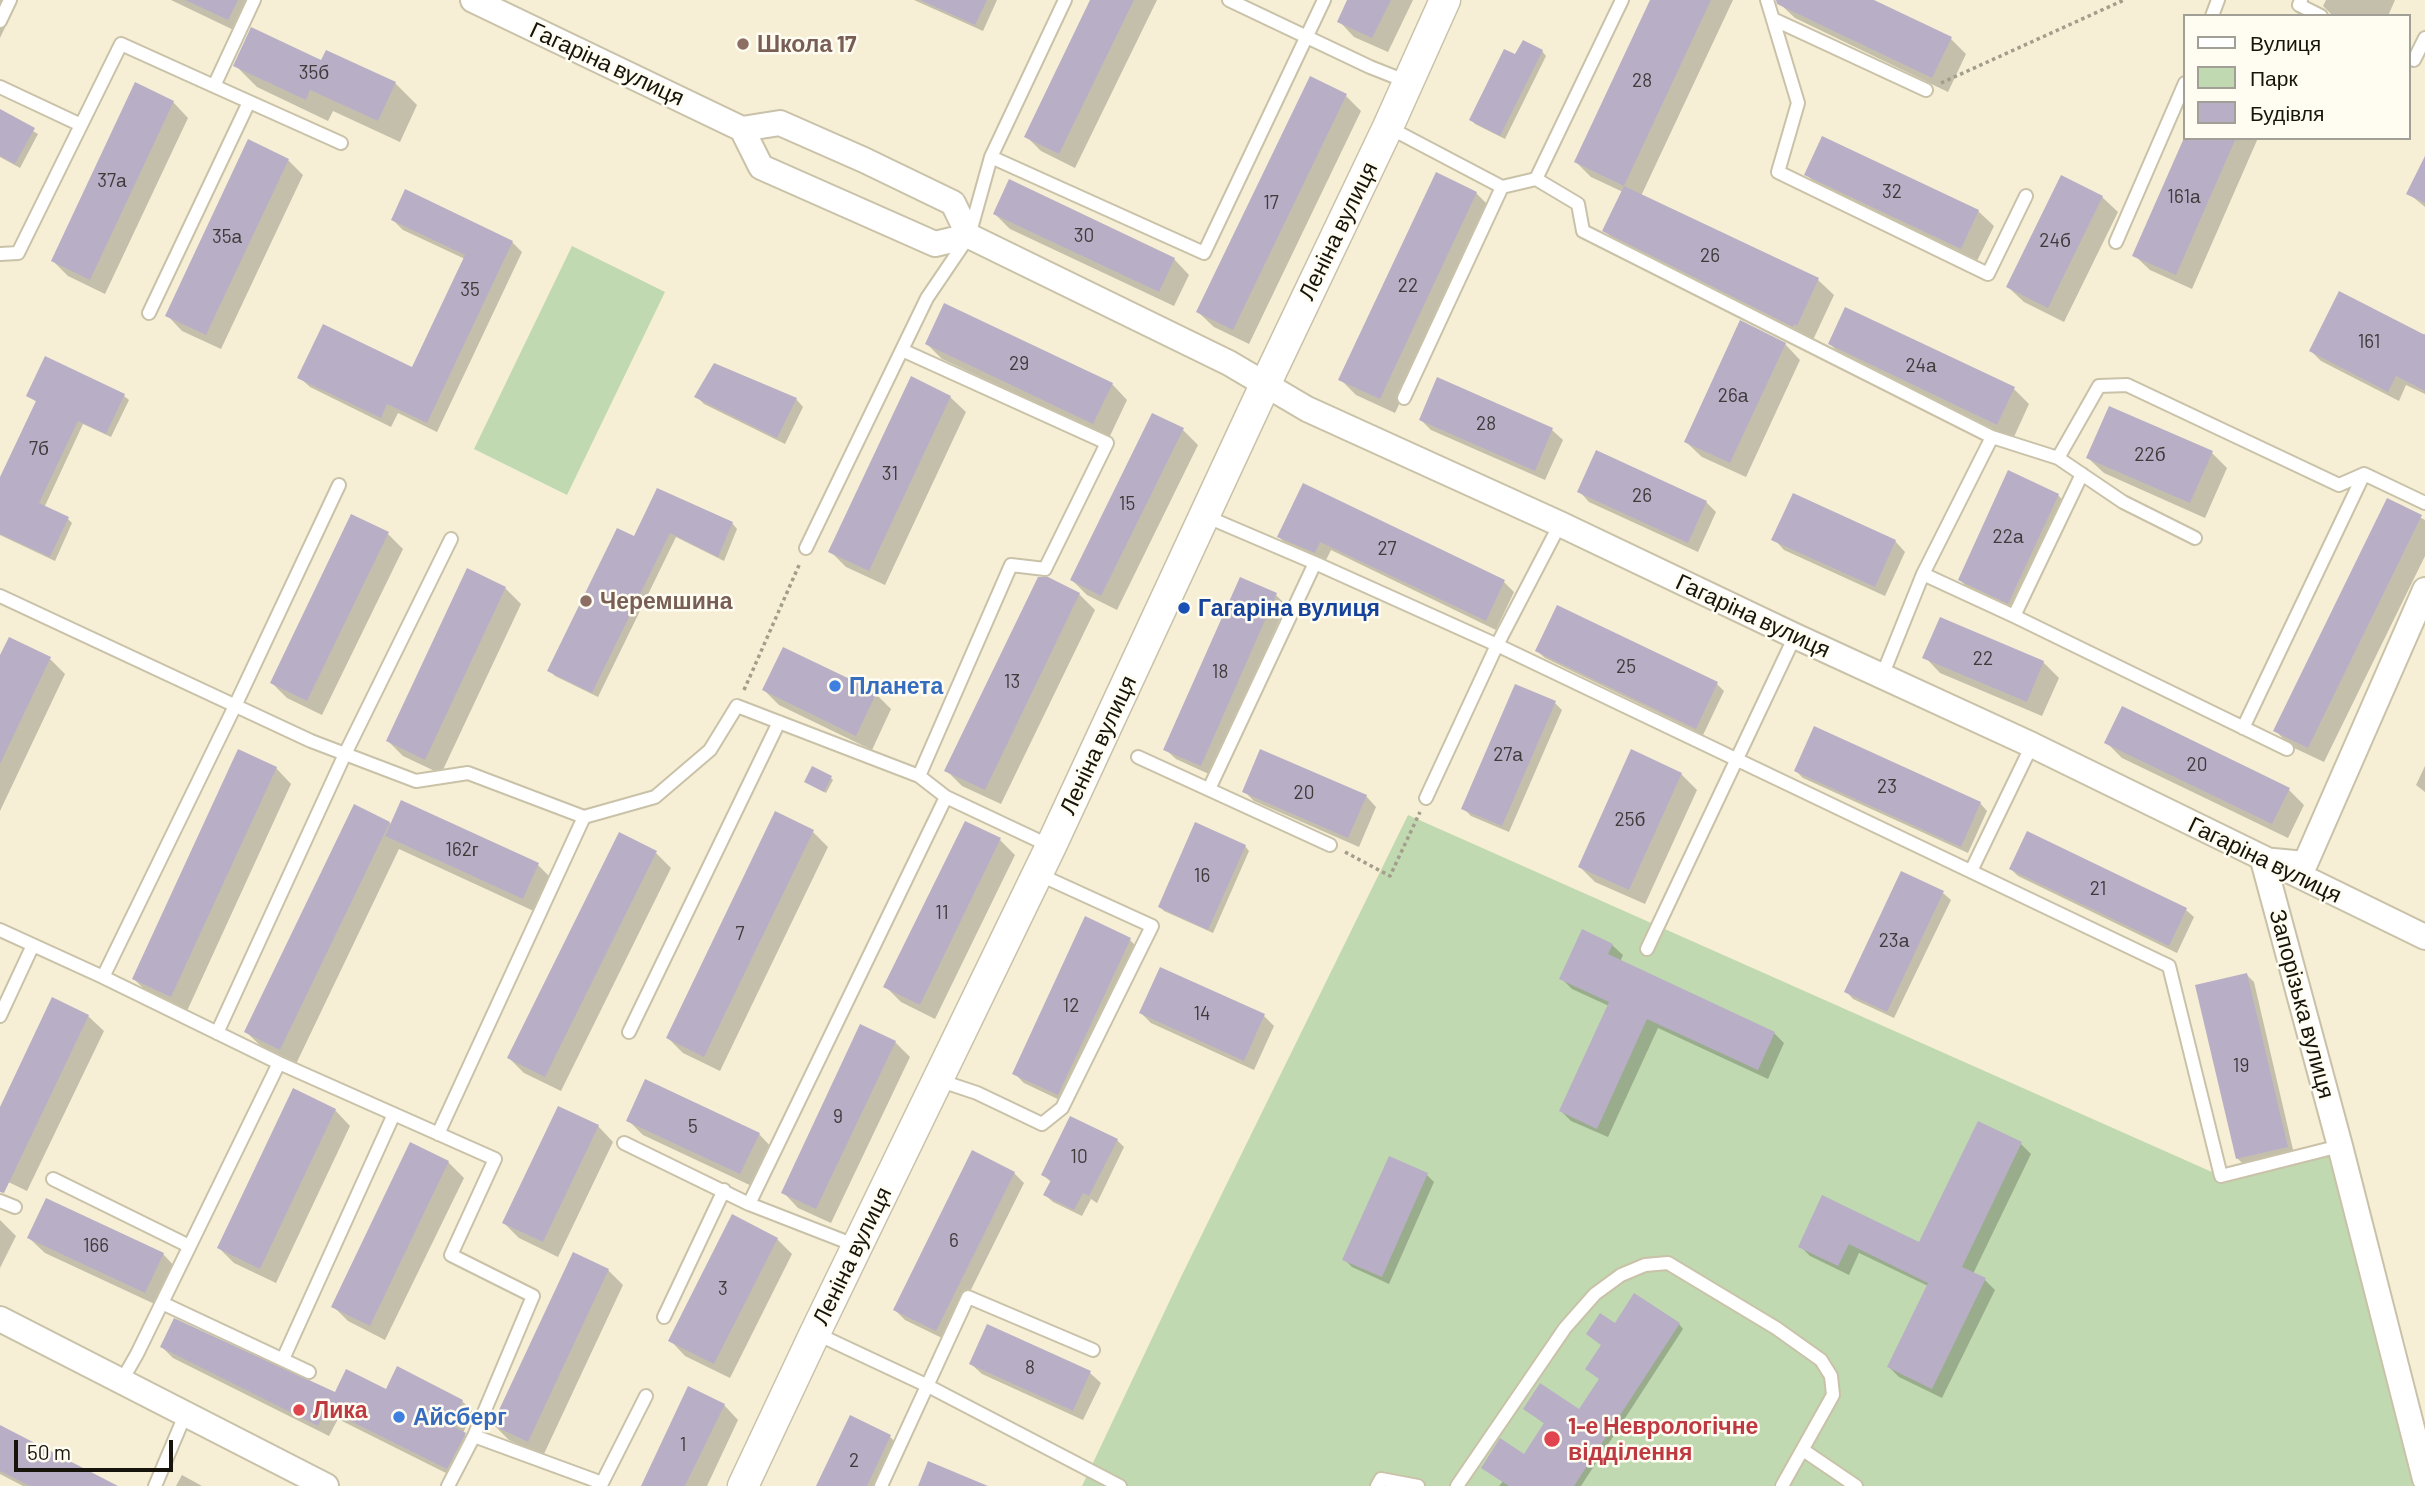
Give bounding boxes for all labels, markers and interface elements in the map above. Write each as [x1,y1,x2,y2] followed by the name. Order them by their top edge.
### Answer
[2184,14,2411,140] legend
[525,16,689,112] street label: Гагаріна вулиця
[757,30,856,58] place label: Школа 17
[2250,30,2321,55] text: Вулиця
[735,36,751,52] marker: Школа 17
[299,62,329,84] house number: 35б
[2250,65,2298,90] text: Парк
[1632,70,1652,92] house number: 28
[2250,100,2324,125] text: Будівля
[1293,157,1383,305] street label: Леніна вулиця
[97,170,127,192] house number: 37а
[1882,181,1902,203] house number: 32
[2167,186,2201,208] house number: 161а
[1263,192,1279,214] house number: 17
[1074,225,1094,247] house number: 30
[212,226,242,248] house number: 35а
[2039,230,2071,252] house number: 24б
[1700,245,1720,267] house number: 26
[1398,275,1418,297] house number: 22
[460,279,480,301] house number: 35
[2358,331,2380,353] house number: 161
[1009,353,1029,375] house number: 29
[1905,355,1937,377] house number: 24а
[1718,385,1748,407] house number: 26а
[1476,413,1496,435] house number: 28
[29,438,49,460] house number: 7б
[2134,444,2166,466] house number: 22б
[882,463,898,485] house number: 31
[1632,485,1652,507] house number: 26
[1119,493,1135,515] house number: 15
[1993,526,2023,548] house number: 22а
[1377,538,1397,560] house number: 27
[1671,568,1835,664] street label: Гагаріна вулиця
[600,587,732,615] place label: Черемшина
[578,593,594,609] marker: Черемшина
[1198,594,1380,622] place label: Гагаріна вулиця
[1176,600,1192,616] marker: Гагаріна вулиця
[1973,648,1993,670] house number: 22
[1616,656,1636,678] house number: 25
[1212,661,1228,683] house number: 18
[1004,671,1020,693] house number: 13
[1054,671,1142,819] street label: Леніна вулиця
[849,672,943,700] place label: Планета
[827,678,843,694] marker: Планета
[1493,744,1523,766] house number: 27а
[2187,754,2207,776] house number: 20
[1877,776,1897,798] house number: 23
[1294,782,1314,804] house number: 20
[1615,809,1645,831] house number: 25б
[2184,811,2346,909] street label: Гагаріна вулиця
[445,839,479,861] house number: 162г
[1194,865,1210,887] house number: 16
[2090,878,2106,900] house number: 21
[935,902,949,924] house number: 11
[2263,906,2341,1102] street label: Запорізька вулиця
[736,923,744,945] house number: 7
[1879,930,1909,952] house number: 23а
[1063,995,1079,1017] house number: 12
[1193,1003,1211,1025] house number: 14
[2233,1055,2249,1077] house number: 19
[833,1106,843,1128] house number: 9
[688,1116,698,1138] house number: 5
[1070,1146,1088,1168] house number: 10
[807,1182,897,1330] street label: Леніна вулиця
[949,1230,959,1252] house number: 6
[83,1235,109,1257] house number: 166
[718,1278,728,1300] house number: 3
[1025,1357,1035,1379] house number: 8
[313,1396,368,1424] place label: Лика
[291,1402,307,1418] marker: Лика
[413,1403,507,1431] place label: Айсберг
[391,1409,407,1425] marker: Айсберг
[1568,1412,1758,1466] place label: 1-е Неврологічне відділення
[18,1426,177,1470] scale bar
[1542,1429,1562,1449] marker: 1-е Неврологічне відділення
[680,1434,686,1456] house number: 1
[27,1439,71,1464] text: 50 m
[849,1450,859,1472] house number: 2

